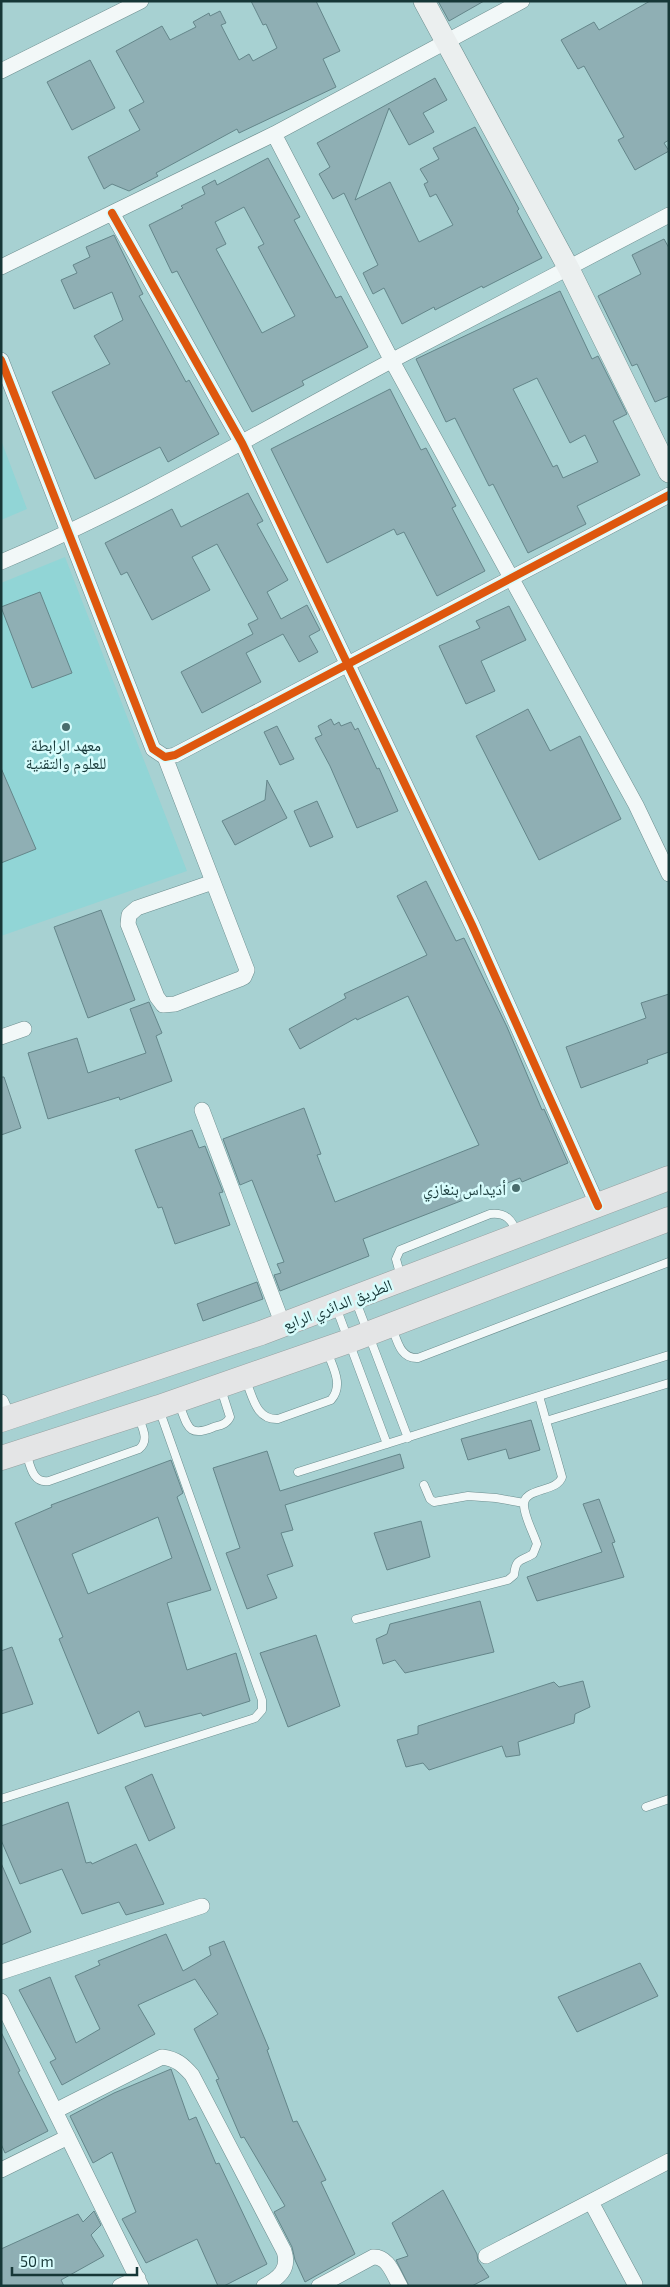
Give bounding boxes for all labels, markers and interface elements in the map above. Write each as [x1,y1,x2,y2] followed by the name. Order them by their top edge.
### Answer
[60,721,72,733] marker: معهد الرابطة للعلوم والتقنية
[25,735,107,774] place label: معهد الرابطة للعلوم والتقنية
[423,1179,506,1202] place label: أديداس بنغازي
[510,1182,522,1194] marker: أديداس بنغازي
[280,1274,396,1337] street label: الطريق الدائري الرابع
[12,2244,138,2276] scale bar
[20,2252,54,2270] text: 50 m

